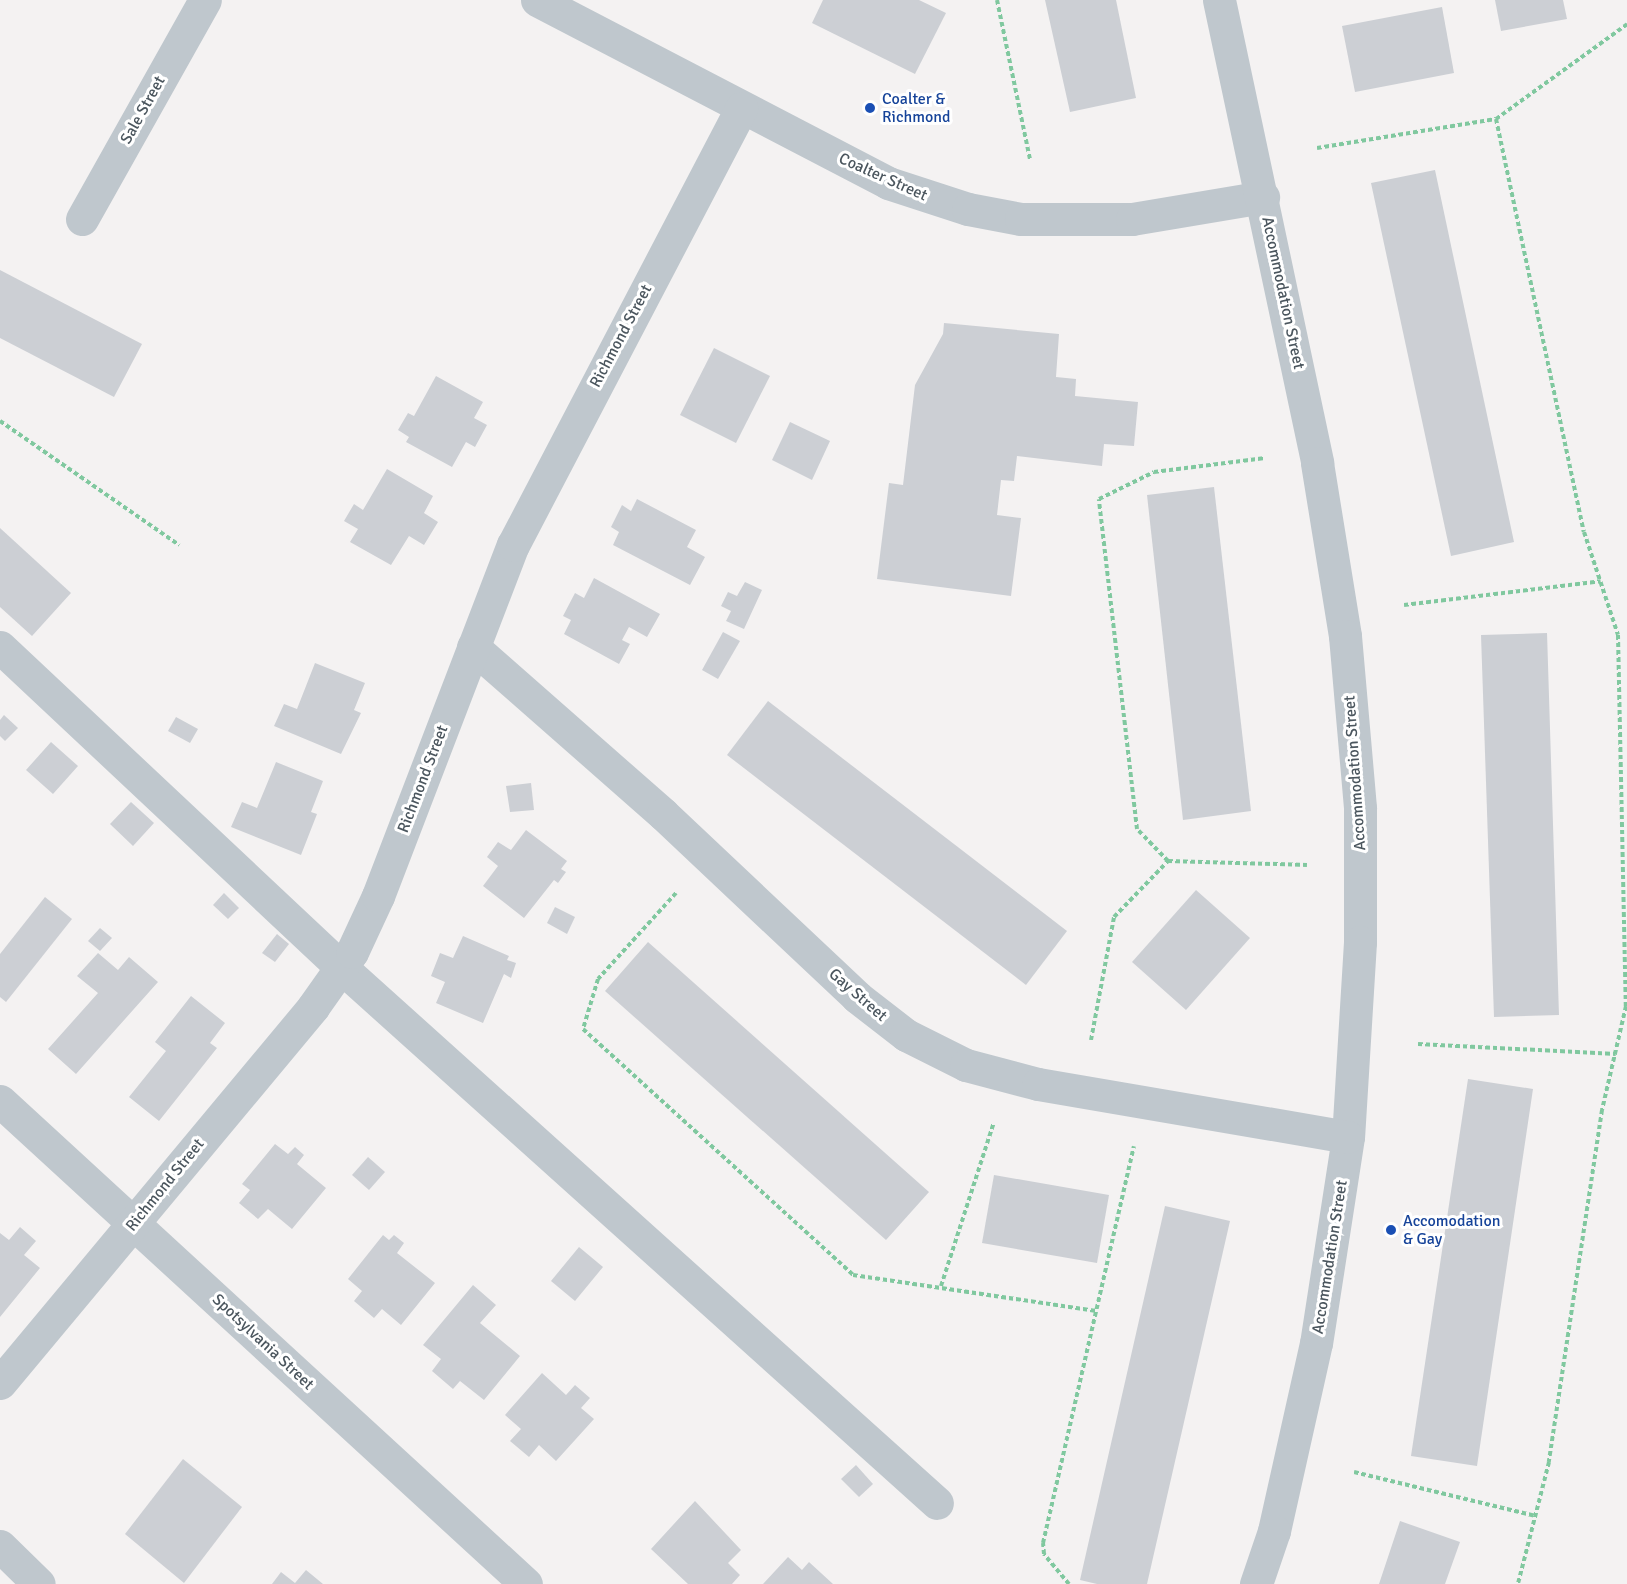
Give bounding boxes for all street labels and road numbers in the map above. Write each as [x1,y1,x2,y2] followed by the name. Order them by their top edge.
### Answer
[116,73,170,147] street label: Sale Street
[836,149,930,205] street label: Coalter Street
[1257,215,1309,371] street label: Accommodation Street
[586,281,656,391] street label: Richmond Street
[1340,695,1370,851] street label: Accommodation Street
[394,722,452,836] street label: Richmond Street
[825,965,891,1025] street label: Gay Street
[122,1135,208,1235] street label: Richmond Street
[1308,1179,1352,1335] street label: Accommodation Street
[208,1290,318,1394] street label: Spotsylvania Street

